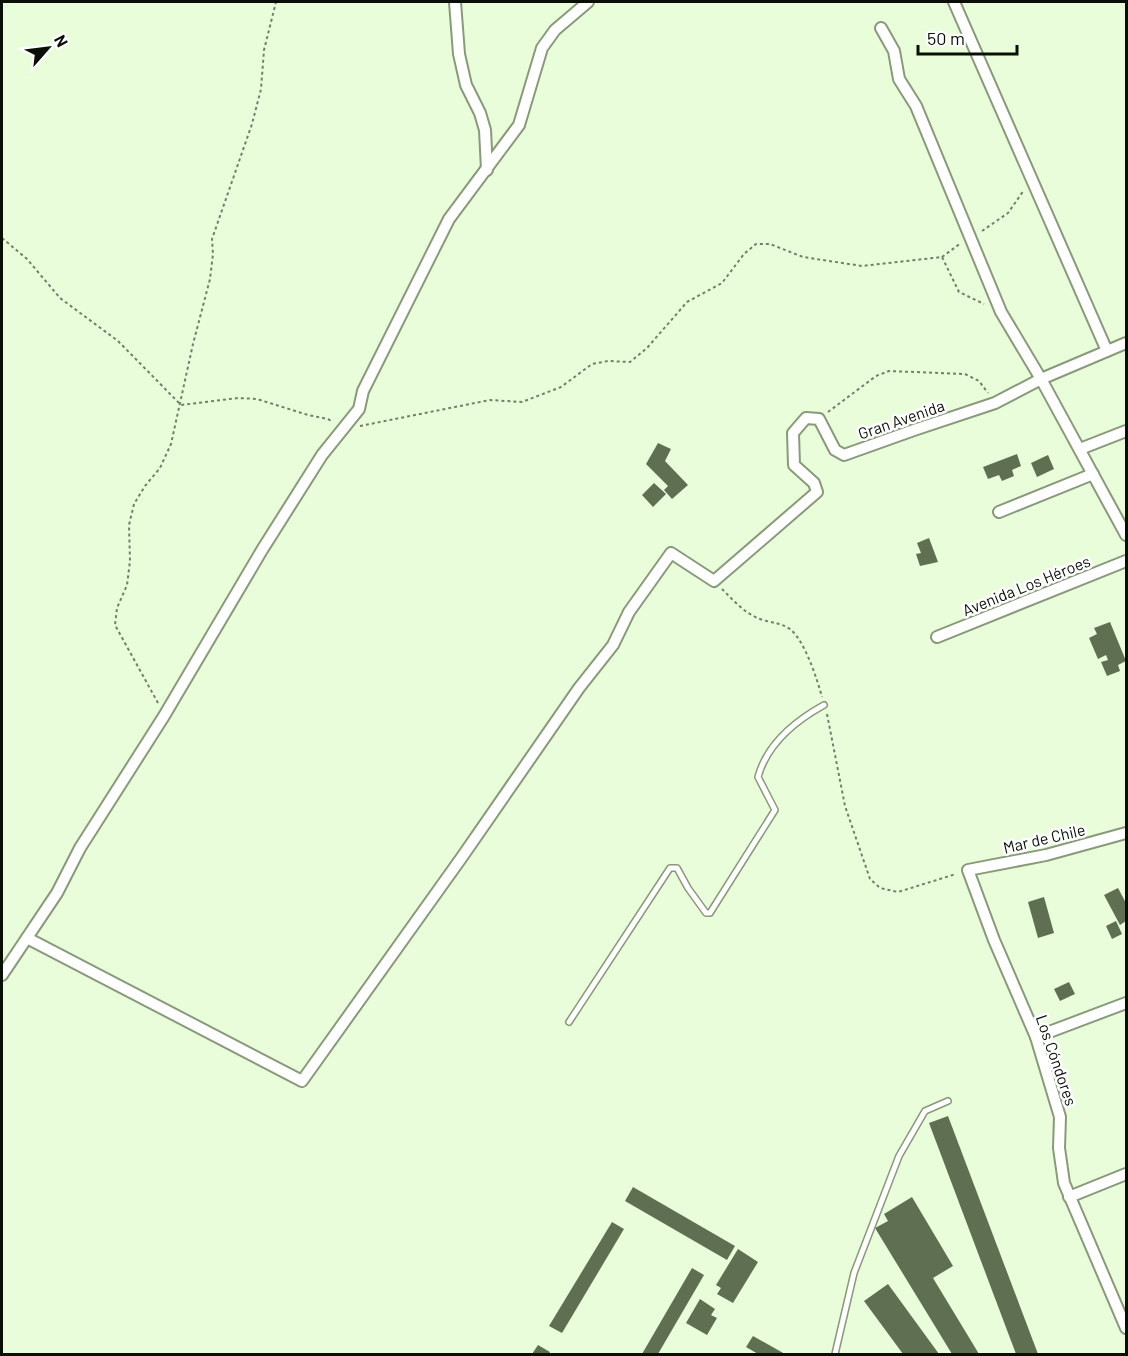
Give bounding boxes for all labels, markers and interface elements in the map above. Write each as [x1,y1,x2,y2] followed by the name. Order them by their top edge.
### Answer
[18,18,78,78] north arrow
[918,18,1017,56] scale bar
[927,27,965,49] text: 50 m
[51,32,73,50] text: N
[855,395,947,443] street label: Gran Avenida
[959,551,1093,619] street label: Avenida Los Héroes
[1001,819,1087,857] street label: Mar de Chile
[1033,1012,1081,1108] street label: Los Cóndores

